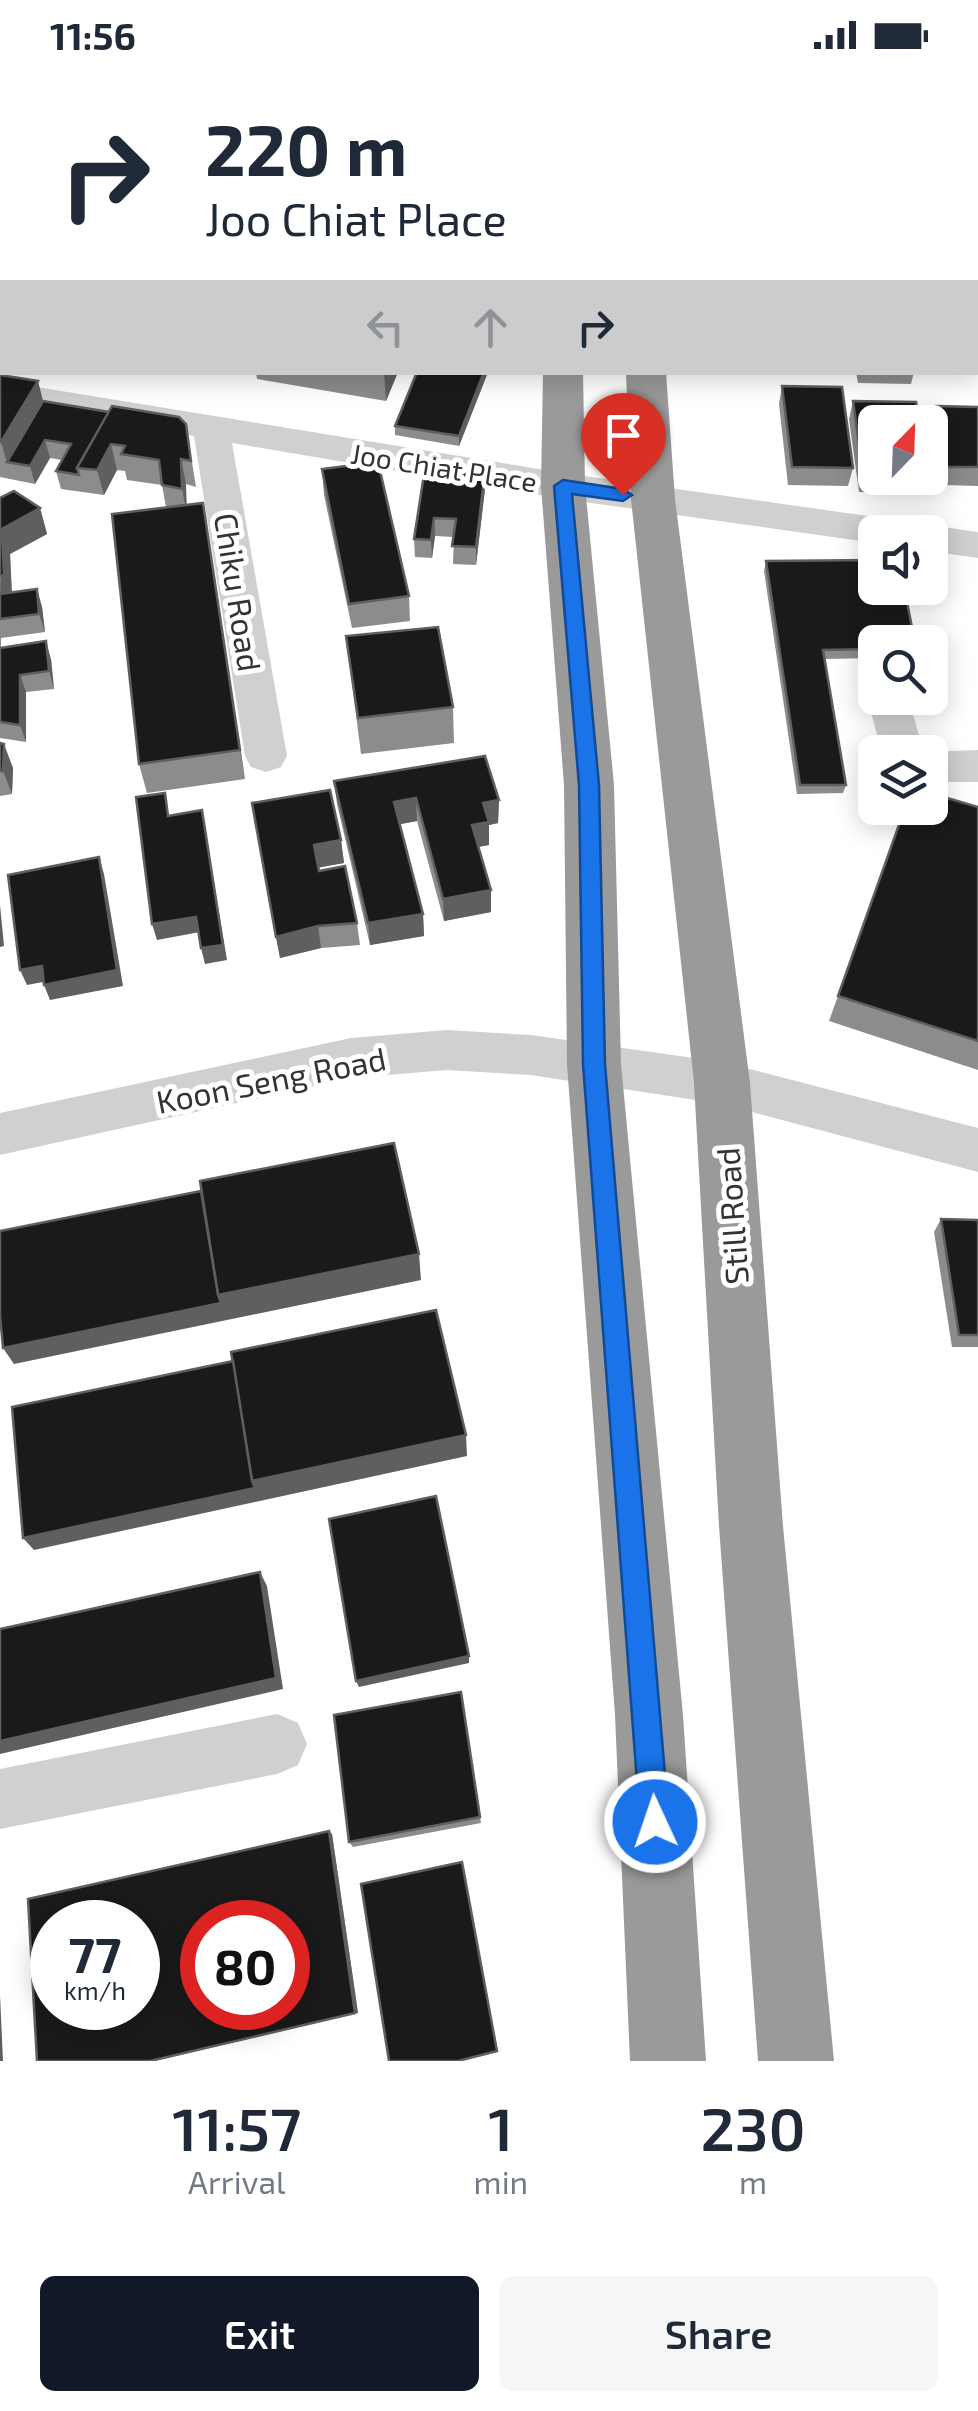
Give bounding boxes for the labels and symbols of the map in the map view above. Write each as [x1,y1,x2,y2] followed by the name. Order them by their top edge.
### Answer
[581,393,666,496] pin
[858,405,948,495] north arrow
[349,436,539,498] street label: Joo Chiat Place
[208,510,270,674] street label: Chiku Road
[153,1038,389,1120] street label: Koon Seng Road
[707,1146,755,1286] street label: Still Road
[603,1770,707,1874] position arrow
[180,1900,310,2030] speed limit sign: 80

